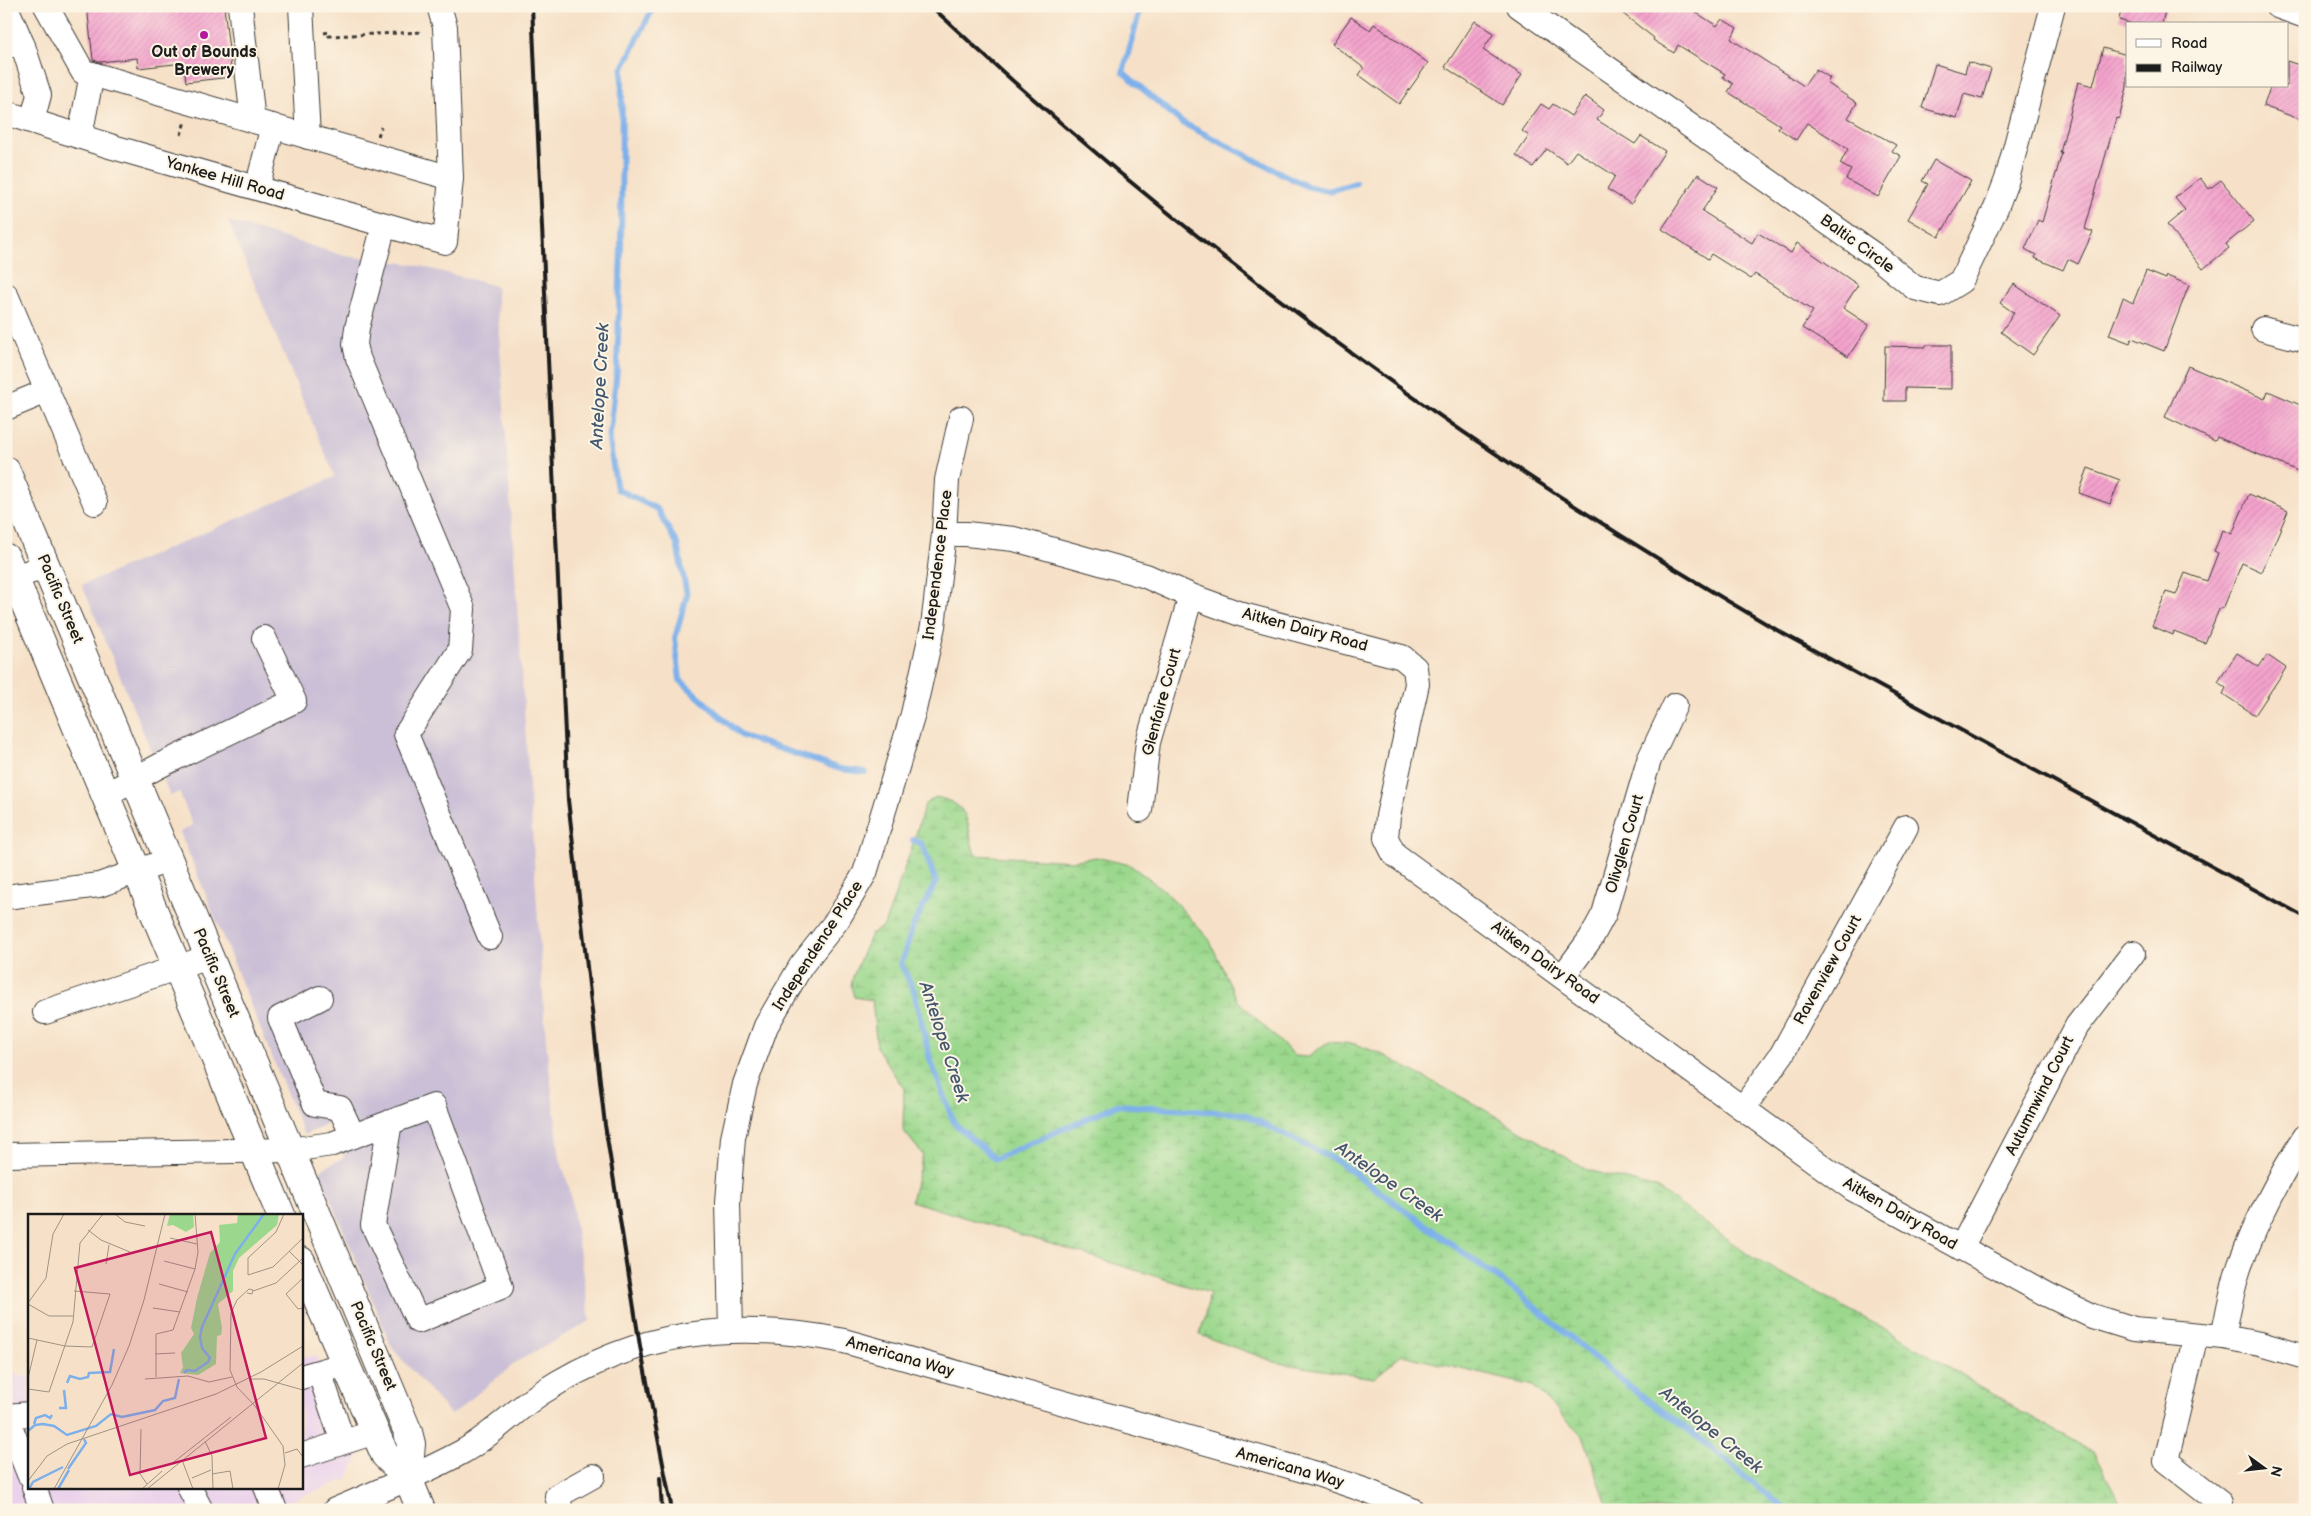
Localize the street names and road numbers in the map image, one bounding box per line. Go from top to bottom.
street label: Yankee Hill Road [163,153,287,205]
street label: Baltic Circle [1816,211,1898,278]
street label: Independence Place [919,488,957,641]
street label: Pacific Street [33,552,87,646]
street label: Aitken Dairy Road [1240,604,1370,656]
street label: Glenfaire Court [1139,646,1186,758]
street label: Olivglen Court [1602,792,1648,896]
street label: Independence Place [769,877,867,1015]
street label: Ravenview Court [1790,912,1866,1028]
street label: Aitken Dairy Road [1487,917,1603,1009]
street label: Pacific Street [189,926,243,1020]
street label: Autumnwind Court [2002,1033,2078,1159]
street label: Aitken Dairy Road [1839,1174,1961,1254]
street label: Pacific Street [346,1299,400,1393]
street label: Americana Way [844,1333,957,1382]
street label: Americana Way [1234,1444,1347,1493]

